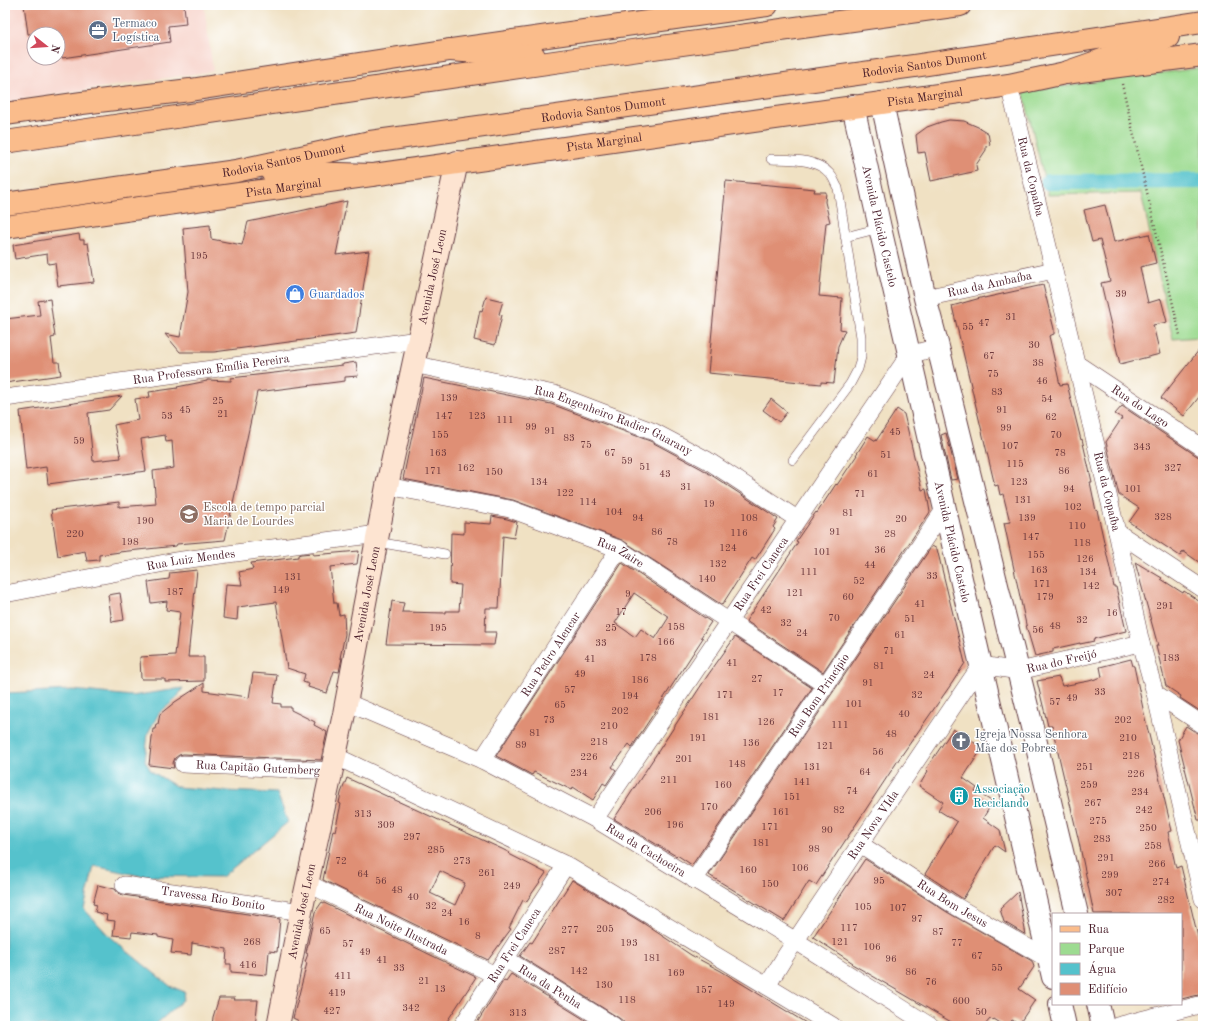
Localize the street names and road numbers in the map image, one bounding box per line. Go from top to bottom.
street label: Rodovia Santos Dumont [861,50,987,80]
street label: Pista Marginal [886,87,964,109]
street label: Rodovia Santos Dumont [540,96,667,125]
street label: Pista Marginal [565,132,643,155]
street label: Rua da Copaíba [1015,136,1046,218]
street label: Rodovia Santos Dumont [221,143,347,180]
street label: Avenida Plácido Castelo [859,164,898,288]
street label: Pista Marginal [245,177,322,200]
street label: Avenida José Leon [417,227,449,326]
street label: Rua da Ambaíba [946,270,1033,300]
street label: Rua Professora Emília Pereira [132,353,290,387]
street label: Rua do Lago [1109,384,1171,430]
street label: Rua Engenheiro Radier Guarany [533,385,695,458]
street label: Rua da Copaíba [1091,451,1122,533]
street label: Avenida Plácido Castelo [932,480,971,604]
street label: Rua Frei Caneca [732,535,791,614]
street label: Rua Zaire [595,536,646,571]
street label: Avenida José Leon [353,545,383,643]
street label: Rua Luiz Mendes [146,548,236,573]
street label: Rua Pedro Alencar [520,610,583,699]
street label: Rua do Freijó [1026,648,1098,676]
street label: Rua Bom Princípio [787,652,852,740]
street label: Rua Capitão Gutemberg [195,760,321,777]
street label: Rua Nova VIda [846,789,901,862]
street label: Rua da Cachoeira [603,822,688,880]
street label: Avenida José Leon [287,862,318,961]
street label: Rua Bom Jesus [915,878,989,930]
street label: Travessa Rio Bonito [160,885,266,913]
street label: Rua Noite Ilustrada [352,902,450,958]
street label: Rua Frei Caneca [486,906,544,986]
street label: Rua da Penha [516,963,583,1011]

